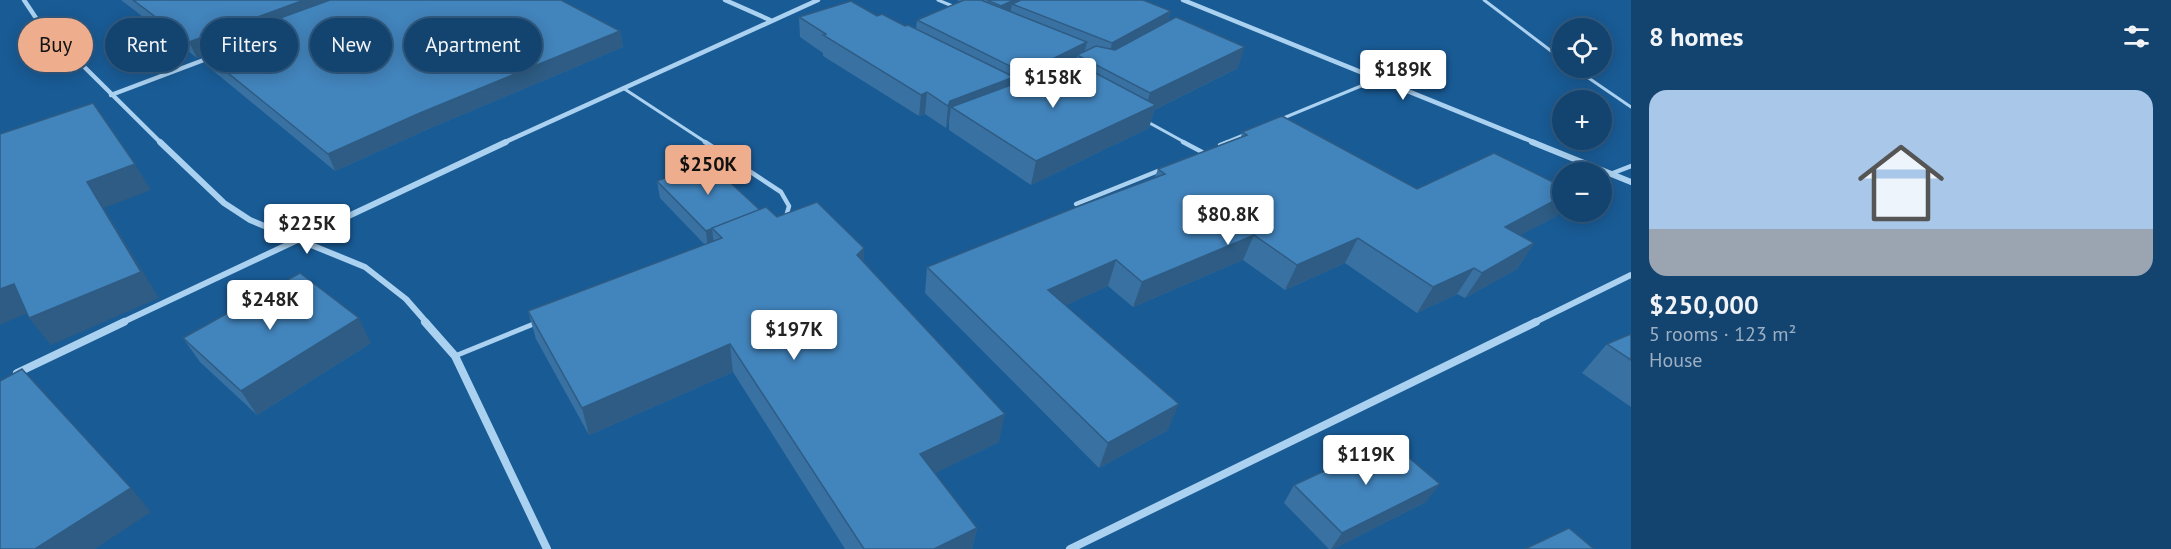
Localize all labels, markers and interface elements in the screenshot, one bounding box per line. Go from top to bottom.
chip: Buy [18,18,93,72]
chip: Rent [105,18,188,72]
chip: Filters [200,18,298,72]
chip: New [310,18,392,72]
chip: Apartment [404,18,542,72]
map controls [1552,18,1612,222]
button: locate [1552,18,1612,78]
text: 8 homes [1649,20,1744,53]
icon: filters [2120,20,2153,53]
pin: $189K [1361,50,1445,101]
text: $189K [1374,56,1432,82]
pin: $158K [1011,58,1095,109]
text: $158K [1024,64,1082,90]
button: + [1552,90,1612,150]
icon: home [1847,129,1955,237]
pin: $250K [666,145,750,196]
text: $250K [679,151,737,177]
button: − [1552,162,1612,222]
pin: $80.8K [1179,195,1277,246]
text: $80.8K [1197,201,1259,227]
pin: $225K [265,204,349,255]
text: $225K [278,210,336,236]
pin: $248K [228,280,312,331]
text: $248K [241,286,299,312]
text: $250,000 [1649,288,1759,321]
pin: $197K [752,310,836,361]
text: $197K [765,316,823,342]
text: 5 rooms · 123 m² [1649,321,1796,347]
text: House [1649,347,1703,373]
pin: $119K [1324,435,1408,486]
text: $119K [1337,441,1395,467]

